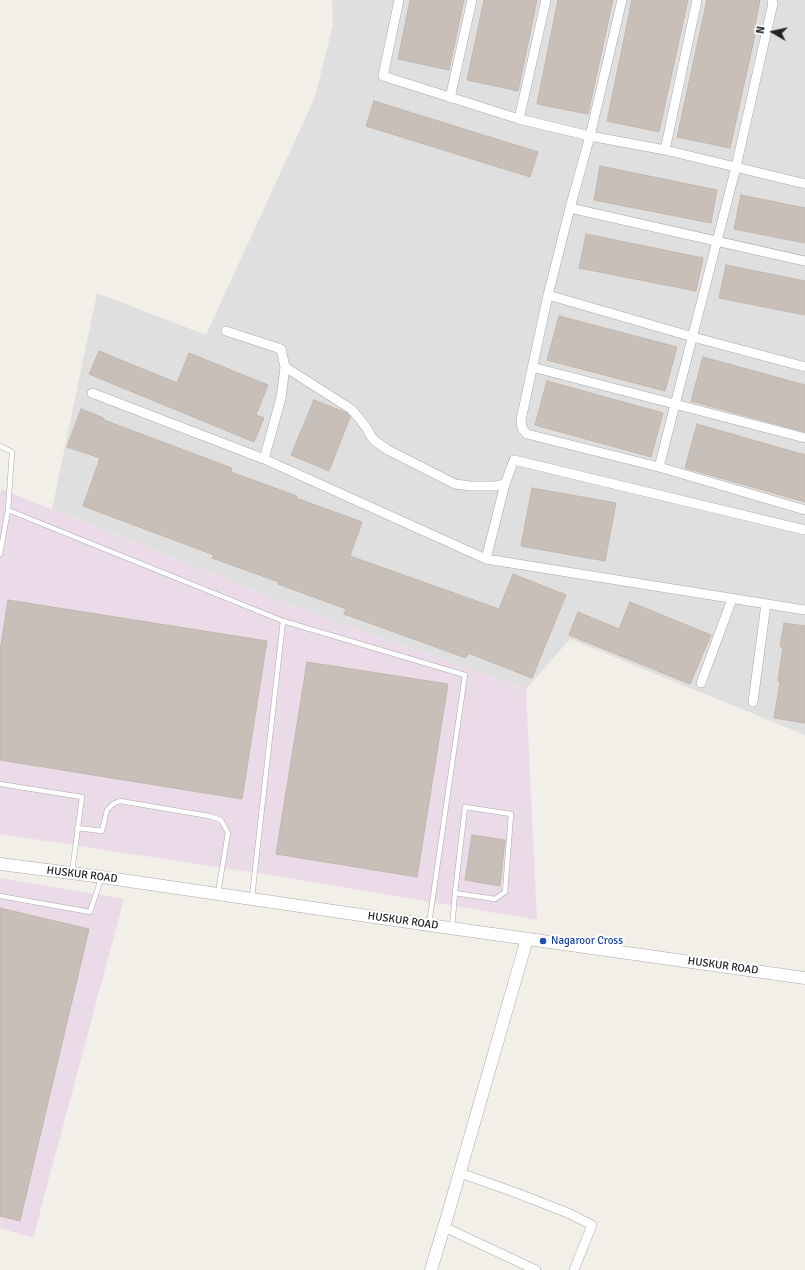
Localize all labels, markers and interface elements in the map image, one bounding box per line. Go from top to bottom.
north arrow [753,12,793,52]
text: N [754,25,768,35]
street label: HUSKUR ROAD [46,864,118,886]
street label: HUSKUR ROAD [367,910,439,932]
place label: Nagaroor Cross [551,934,623,948]
marker: Nagaroor Cross [538,936,548,946]
street label: HUSKUR ROAD [687,955,759,977]

